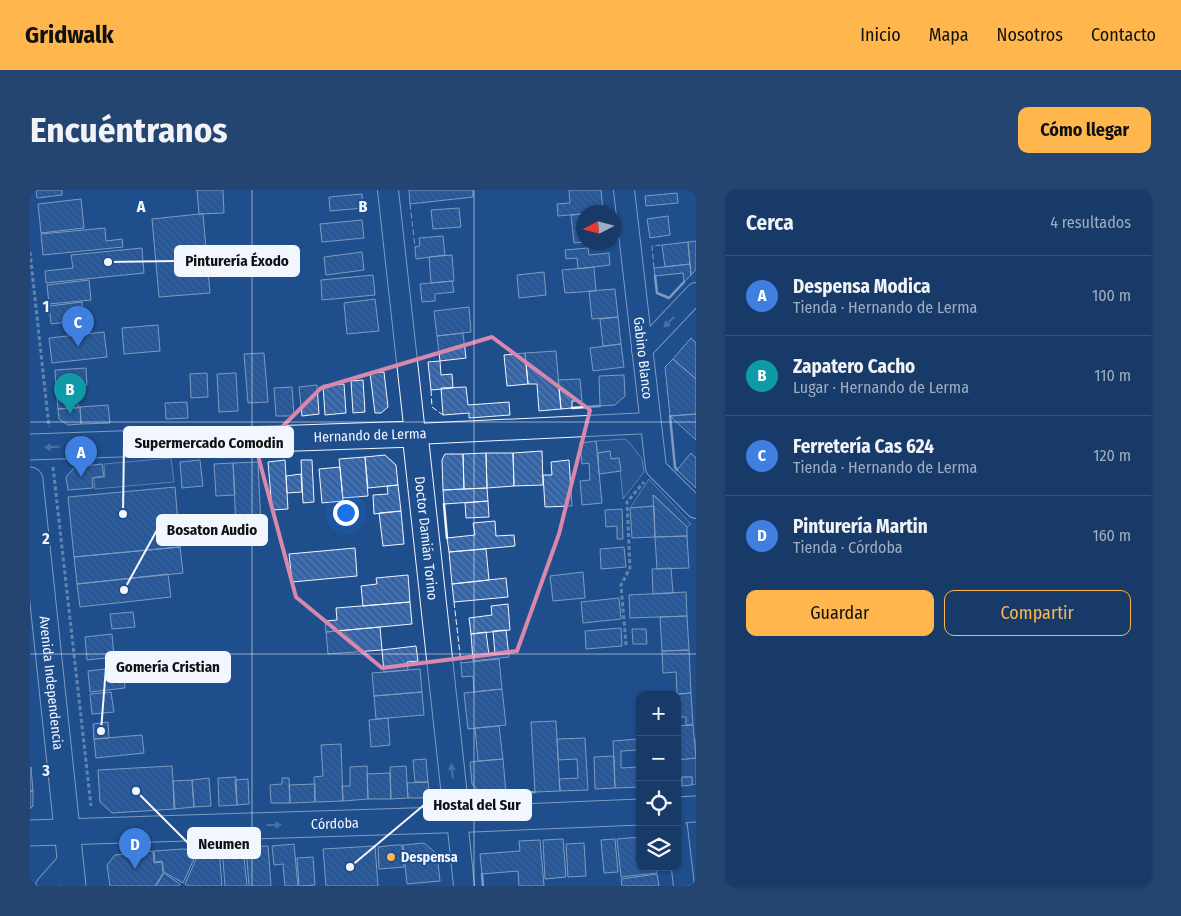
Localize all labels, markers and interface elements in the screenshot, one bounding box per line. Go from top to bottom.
text: Gridwalk [25,21,114,49]
text: Inicio [860,24,901,46]
text: Mapa [929,24,969,46]
text: Nosotros [997,24,1063,46]
text: Contacto [1091,24,1156,46]
button: Cómo llegar [1018,107,1151,153]
text: Encuéntranos [30,109,228,151]
text: A [136,197,146,216]
text: B [359,197,368,216]
north arrow [576,205,621,250]
text: Cerca [746,210,794,236]
text: 4 resultados [1050,213,1131,232]
callout: Pinturería Éxodo [175,246,299,276]
text: Pinturería Éxodo [185,252,289,270]
text: Despensa Modica [793,275,930,298]
text: A [758,286,766,305]
text: 100 m [1092,286,1131,305]
text: 1 [43,297,49,316]
text: Tienda · Hernando de Lerma [793,298,977,317]
pin: C [62,306,94,347]
one-way arrow [663,315,675,327]
street label: Gabino Blanco [630,316,656,400]
text: Zapatero Cacho [793,355,915,378]
text: B [758,366,766,385]
text: 110 m [1094,366,1131,385]
pin: B [54,373,86,414]
text: Lugar · Hernando de Lerma [793,378,969,397]
street label: Hernando de Lerma [313,425,427,446]
callout: Supermercado Comodin [124,427,293,457]
text: Supermercado Comodin [134,434,284,452]
text: Ferretería Cas 624 [793,435,934,458]
pin: A [65,436,97,477]
one-way arrow [44,443,60,451]
text: C [758,446,766,465]
text: 120 m [1093,446,1131,465]
text: Tienda · Hernando de Lerma [793,458,977,477]
street label: Doctor Damián Torino [411,475,441,601]
your location [333,500,359,526]
callout: Bosaton Audio [157,515,267,545]
text: Pinturería Martin [793,515,928,538]
text: Bosaton Audio [167,521,257,539]
text: D [757,526,767,545]
text: 160 m [1092,526,1131,545]
text: 2 [41,529,50,548]
text: Tienda · Córdoba [793,538,903,557]
button: Guardar [746,590,934,636]
button: Compartir [944,590,1131,636]
street label: Avenida Independencia [35,615,67,751]
callout: Gomería Cristian [106,652,230,682]
text: Gomería Cristian [116,658,220,676]
map controls [636,691,681,871]
button: + [636,691,681,736]
button: − [636,736,681,781]
text: 3 [41,761,50,780]
one-way arrow [448,762,456,778]
button: locate [636,781,681,826]
callout: Hostal del Sur [424,790,531,820]
text: Hostal del Sur [433,796,521,814]
street label: Córdoba [311,815,359,833]
one-way arrow [266,821,282,829]
button: layers [636,826,681,871]
pin: D [119,828,151,869]
callout: Neumen [188,828,260,858]
text: Neumen [198,835,250,853]
place label: Despensa [401,849,458,866]
marker: Despensa [385,851,397,863]

